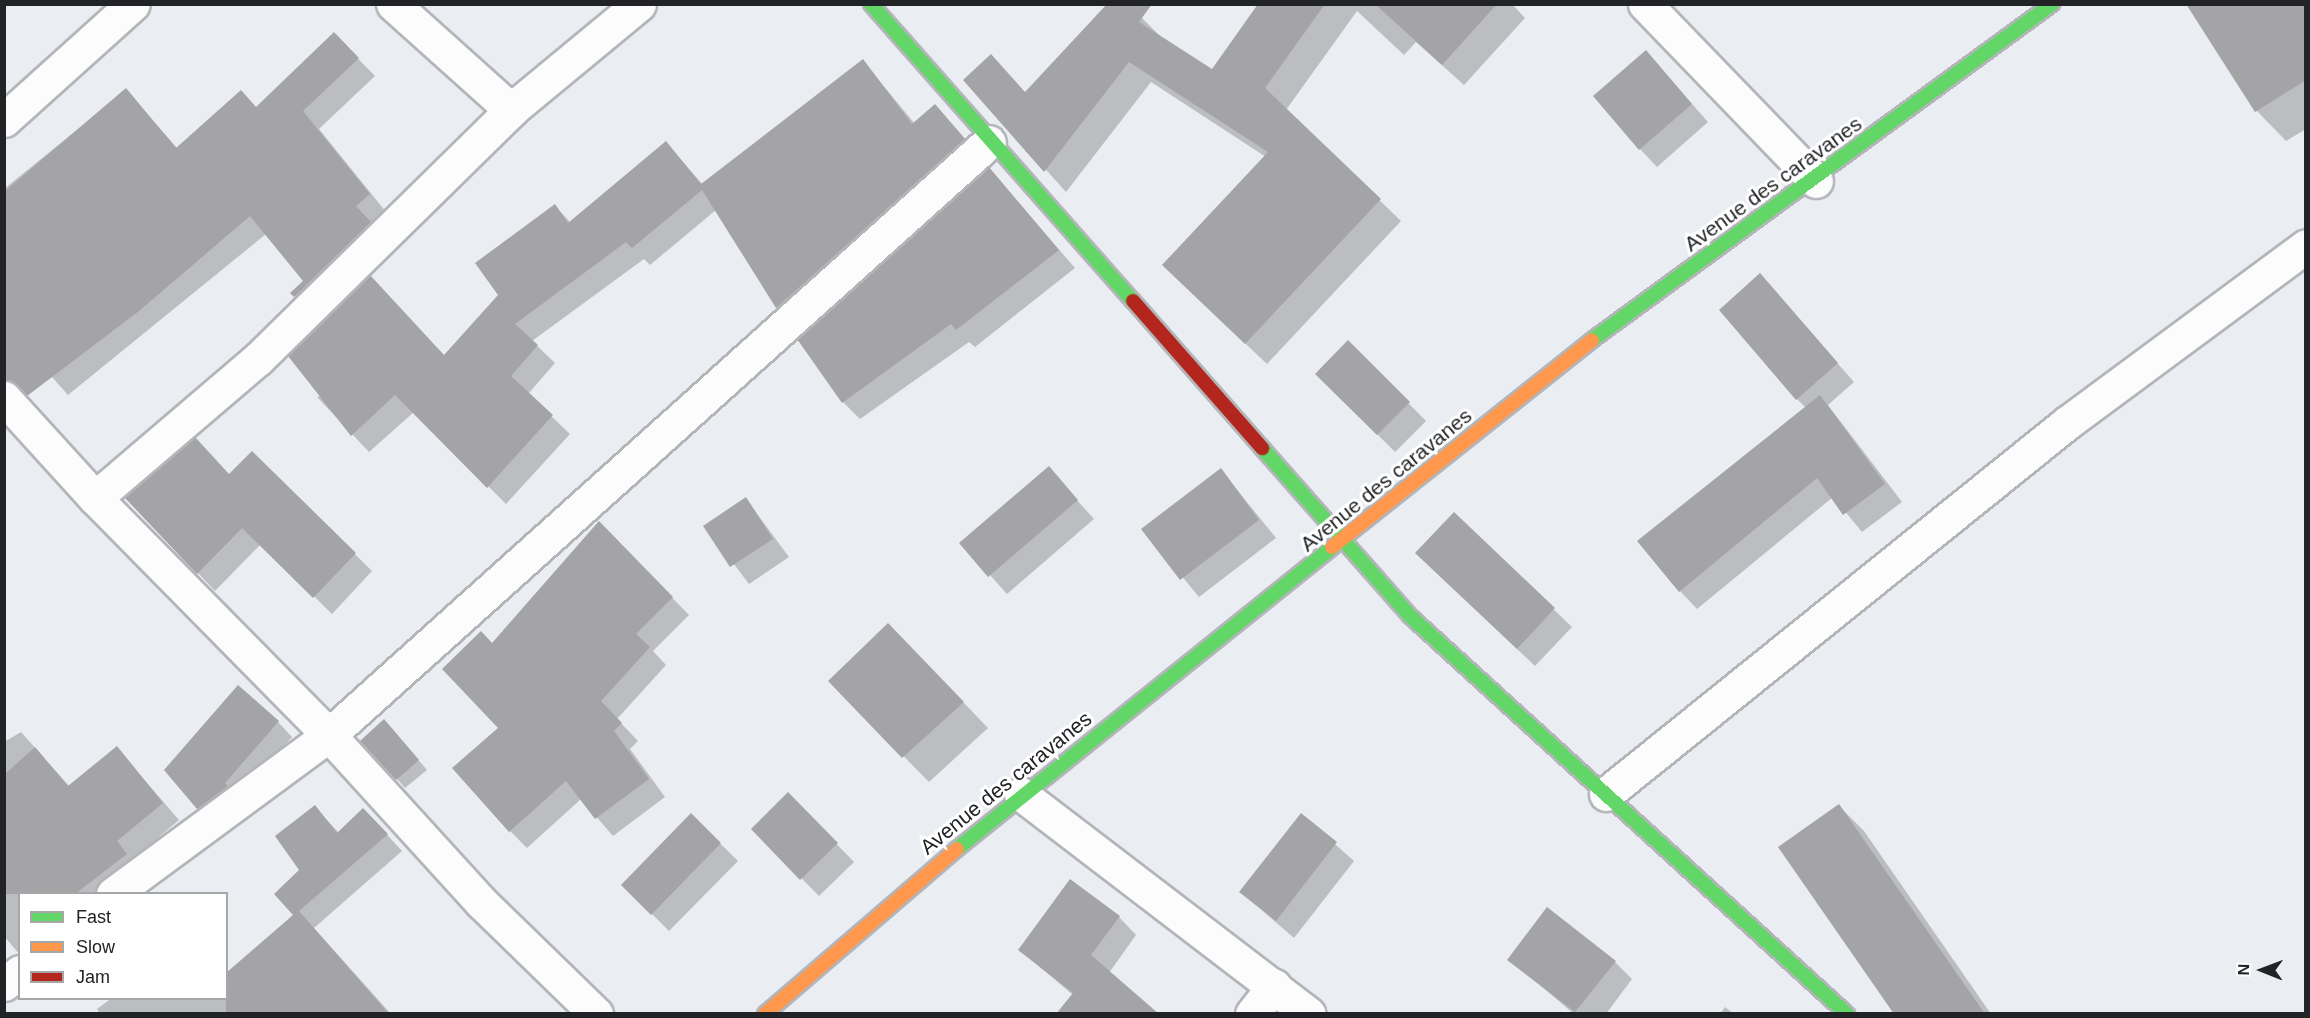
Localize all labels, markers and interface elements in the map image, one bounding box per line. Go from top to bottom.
street label: Avenue des caravanes [1679,111,1867,257]
street label: Avenue des caravanes [1295,403,1477,557]
street label: Avenue des caravanes [915,706,1097,860]
legend [18,892,228,1000]
text: Fast [76,907,111,927]
text: Slow [76,937,115,957]
north arrow [2232,940,2292,1000]
text: N [2235,964,2252,976]
text: Jam [76,967,110,987]

